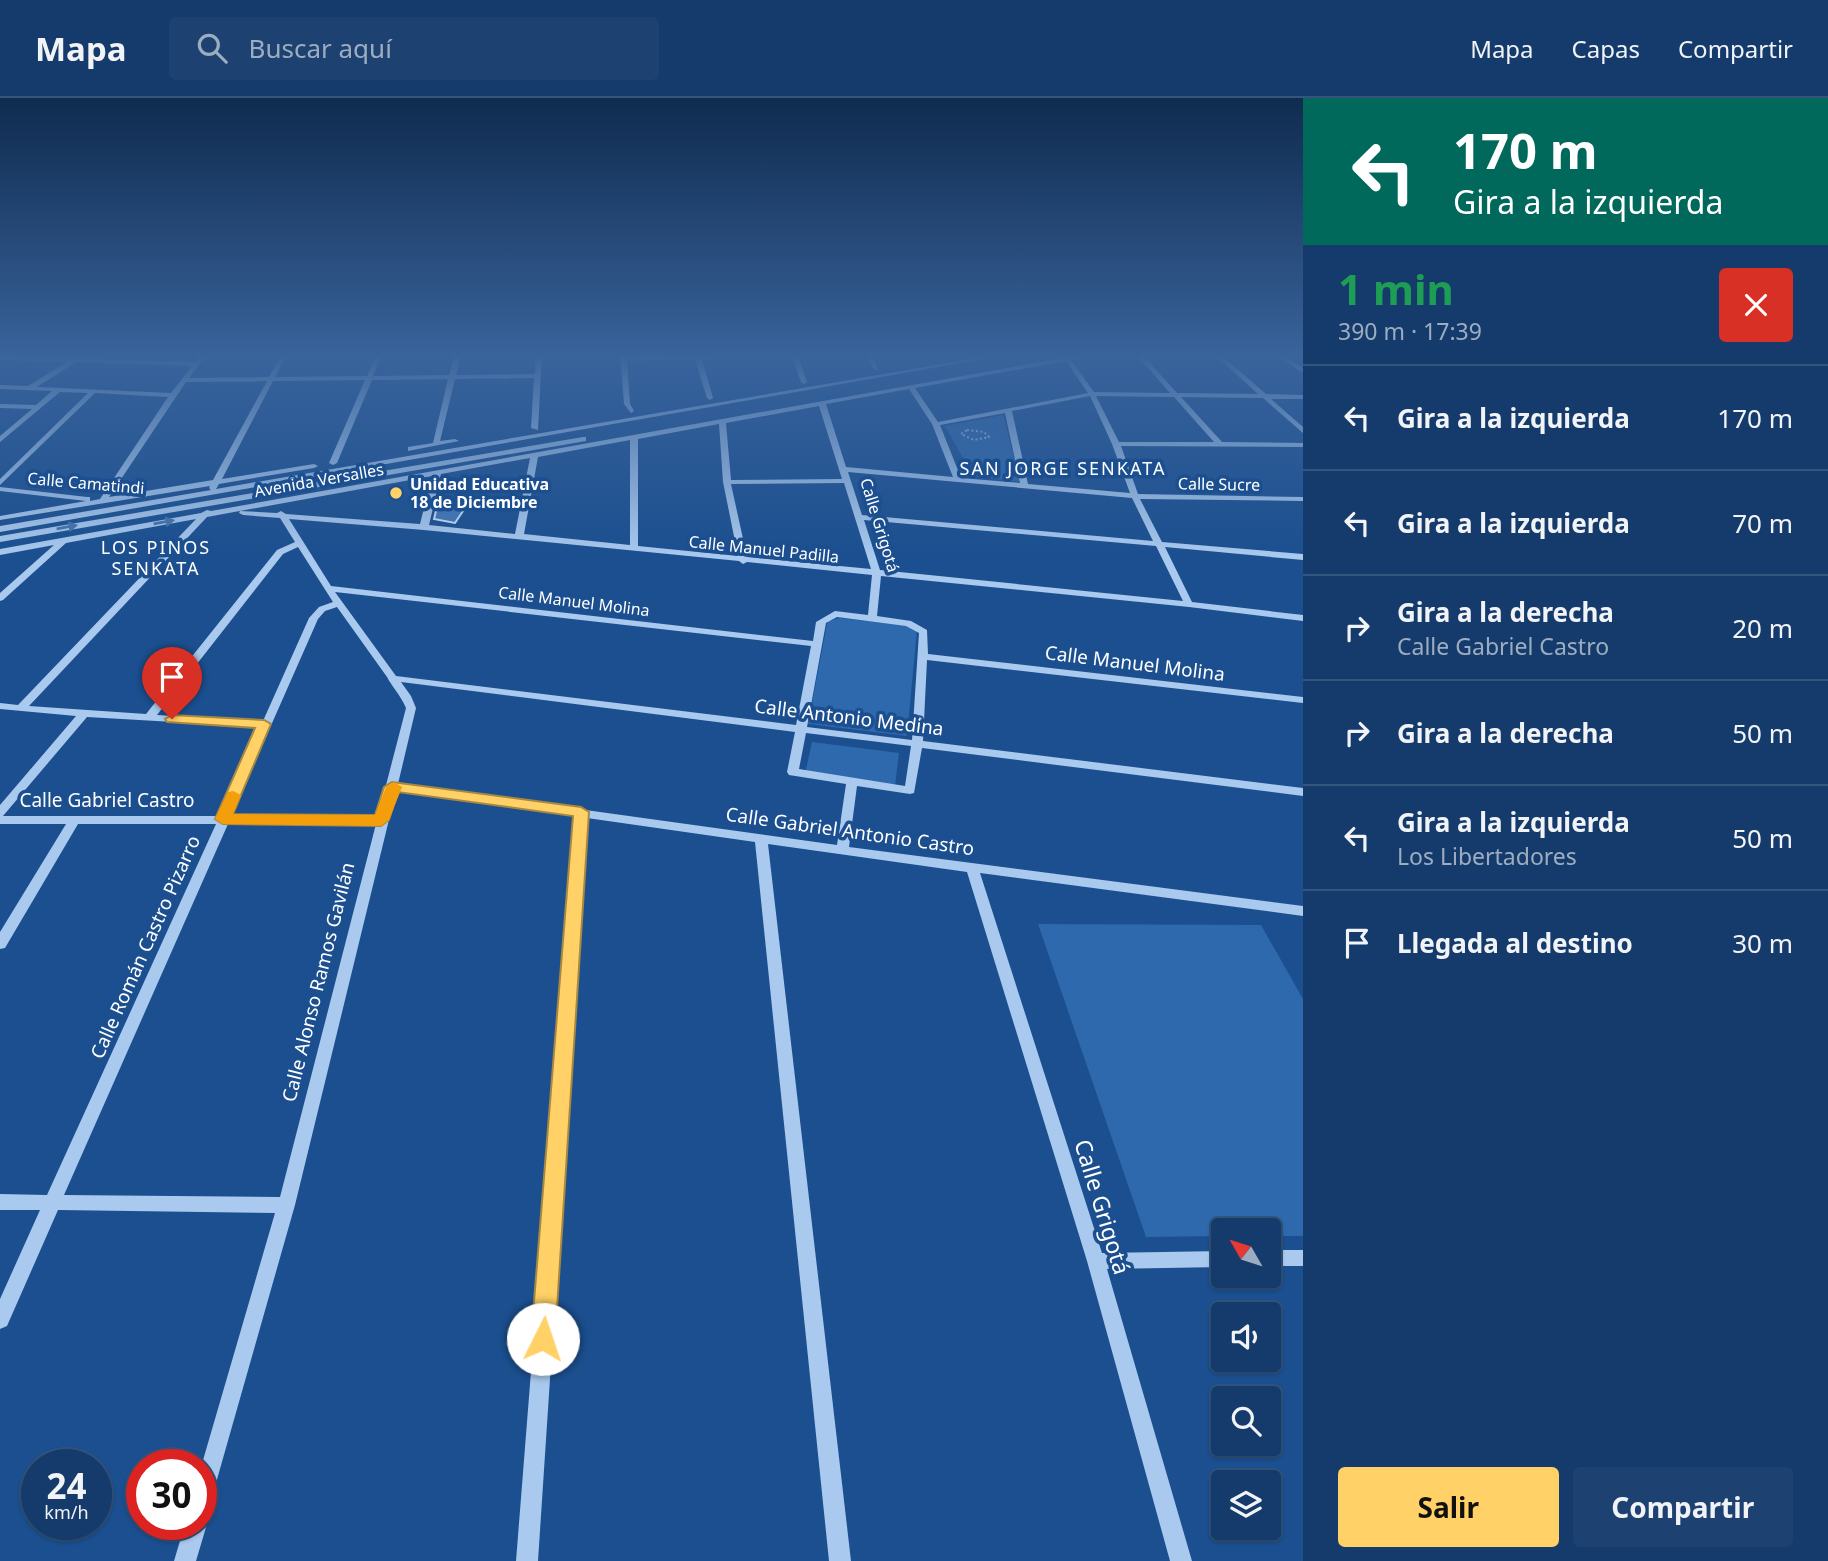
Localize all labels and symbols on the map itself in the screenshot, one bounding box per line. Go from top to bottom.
district label: SAN JORGE SENKATA [960,456,1166,480]
street label: Avenida Versalles [253,458,385,502]
street label: Calle Camatindi [27,467,145,499]
street label: Calle Sucre [1178,472,1260,496]
place label: Unidad Educativa 18 de Diciembre [410,473,549,513]
street label: Calle Grigotá [855,475,905,575]
marker: Unidad Educativa 18 de Diciembre [388,485,404,501]
one-way arrow [153,517,175,528]
one-way arrow [56,522,78,533]
street label: Calle Manuel Padilla [688,530,840,568]
district label: LOS PINOS SENKATA [101,535,211,580]
street label: Calle Manuel Molina [497,581,651,621]
street label: Calle Manuel Molina [1044,639,1226,687]
pin [142,647,202,719]
street label: Calle Antonio Medina [753,692,945,742]
street label: Calle Gabriel Castro [19,787,195,813]
street label: Calle Gabriel Antonio Castro [724,801,976,861]
street label: Calle Román Castro Pizarro [84,831,206,1063]
street label: Calle Alonso Ramos Gavilán [276,859,360,1105]
street label: Calle Grigotá [1067,1135,1139,1278]
north arrow [1211,1218,1281,1288]
position arrow [506,1302,580,1376]
speed limit sign: 30 [126,1449,217,1540]

